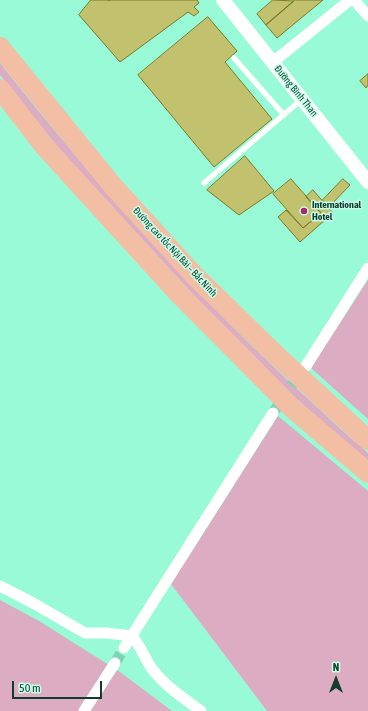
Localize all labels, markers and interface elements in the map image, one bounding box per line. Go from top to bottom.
street label: Đường Bình Than [272,63,320,119]
place label: International Hotel [312,199,361,222]
street label: Đường cao tốc Nội Bài – Bắc Ninh [130,205,220,299]
marker: International Hotel [299,206,309,216]
north arrow [316,659,356,699]
text: N [333,661,339,673]
scale bar [14,673,104,699]
text: 50 m [19,681,41,695]

